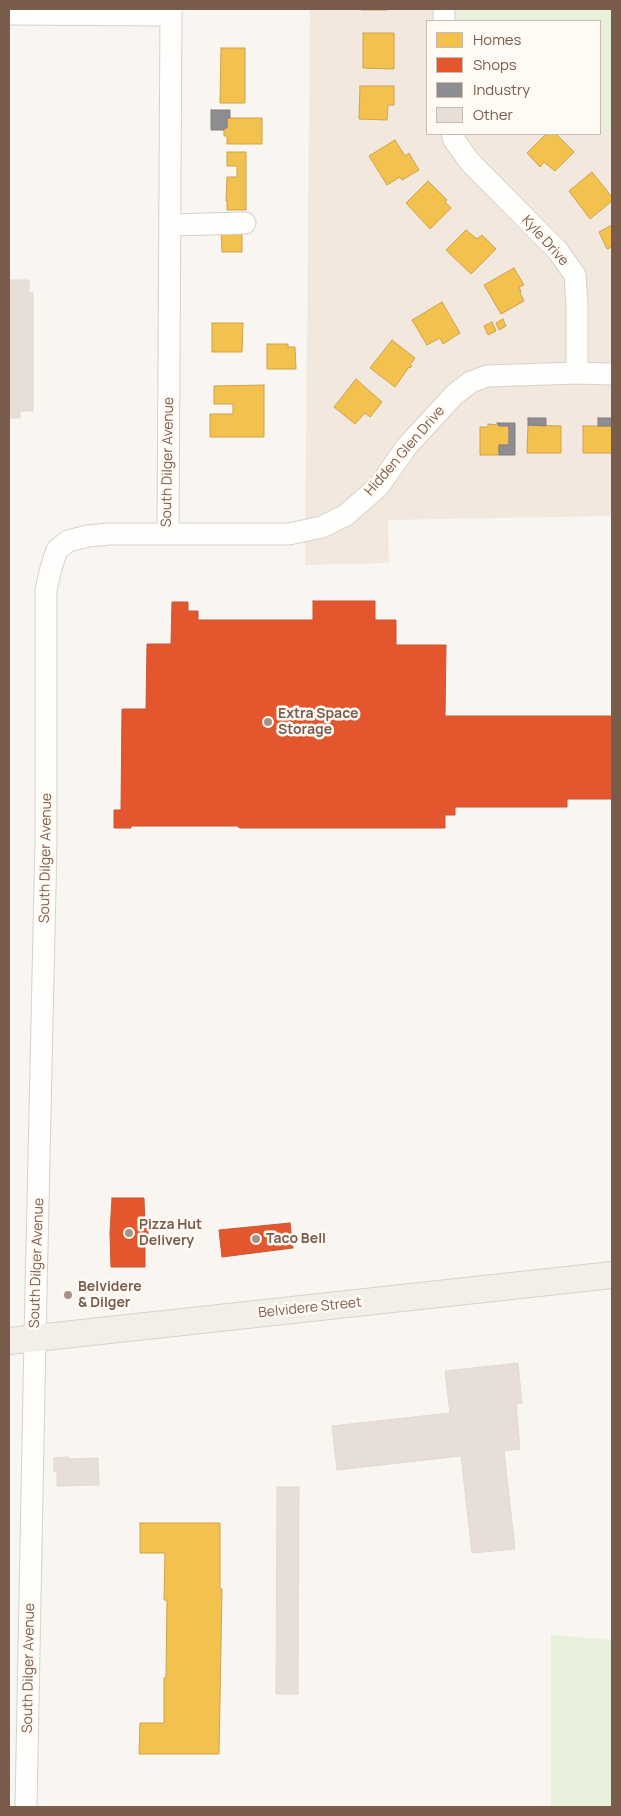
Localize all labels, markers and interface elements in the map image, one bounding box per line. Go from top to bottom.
legend [426,20,601,135]
text: Homes [473,29,521,50]
text: Shops [473,54,517,75]
text: Industry [473,79,530,100]
text: Other [473,104,513,125]
street label: Kyle Drive [518,212,572,270]
street label: South Dilger Avenue [158,397,178,527]
street label: Hidden Glen Drive [361,403,449,499]
place label: Extra Space Storage [278,706,358,739]
marker: Extra Space Storage [262,716,274,728]
street label: South Dilger Avenue [36,793,56,923]
street label: South Dilger Avenue [26,1198,48,1328]
place label: Pizza Hut Delivery [139,1217,202,1250]
marker: Pizza Hut Delivery [123,1227,135,1239]
place label: Taco Bell [266,1231,326,1247]
marker: Taco Bell [250,1233,262,1245]
place label: Belvidere & Dilger [78,1279,142,1311]
marker: Belvidere & Dilger [62,1289,74,1301]
street label: Belvidere Street [257,1294,363,1322]
street label: South Dilger Avenue [19,1603,39,1733]

